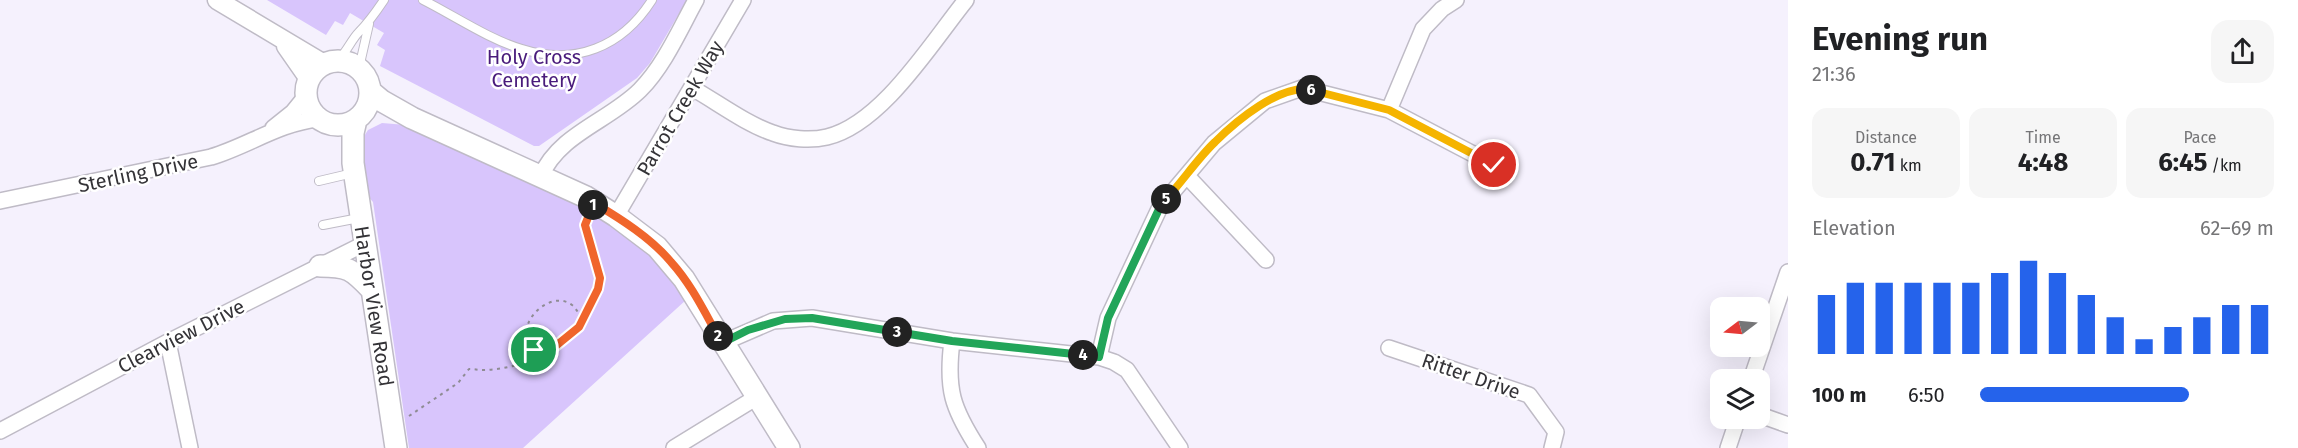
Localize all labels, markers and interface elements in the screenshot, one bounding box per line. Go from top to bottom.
text: Evening run [1812,19,1988,59]
button: share [2211,20,2274,83]
street label: Parrot Creek Way [632,36,729,180]
park label: Holy Cross Cemetery [487,45,581,92]
text: 21:36 [1812,62,1856,86]
pin: 6 [1296,75,1326,105]
text: 6 [1306,80,1316,99]
text: Distance [1855,128,1917,147]
text: Time [2025,128,2061,147]
text: Pace [2183,128,2217,147]
pin [1468,139,1519,190]
text: 0.71 [1850,147,1896,178]
text: 4:48 [2018,147,2068,178]
text: 6:45 [2158,147,2207,178]
icon: check [1477,148,1510,181]
street label: Sterling Drive [76,149,200,197]
text: km [1896,156,1922,175]
text: /km [2207,156,2242,175]
pin: 5 [1151,184,1181,214]
text: 5 [1162,189,1170,208]
pin: 1 [578,190,608,220]
text: 1 [589,195,597,214]
text: Elevation [1812,216,1896,240]
text: 62–69 m [2200,216,2274,240]
street label: Harbor View Road [349,224,399,388]
street label: Clearview Drive [114,294,248,378]
north arrow [1710,297,1770,357]
map controls [1710,297,1770,429]
pin: 3 [882,317,912,347]
pin: 2 [703,321,733,351]
text: 3 [893,322,901,341]
pin [508,324,559,375]
text: 2 [714,326,722,345]
icon: arrive [517,333,550,366]
pin: 4 [1068,340,1098,370]
text: 4 [1078,345,1088,364]
street label: Ritter Drive [1419,348,1523,404]
button: layers [1710,369,1770,429]
text: 100 m [1812,383,1866,407]
text: 6:50 [1908,383,1945,407]

